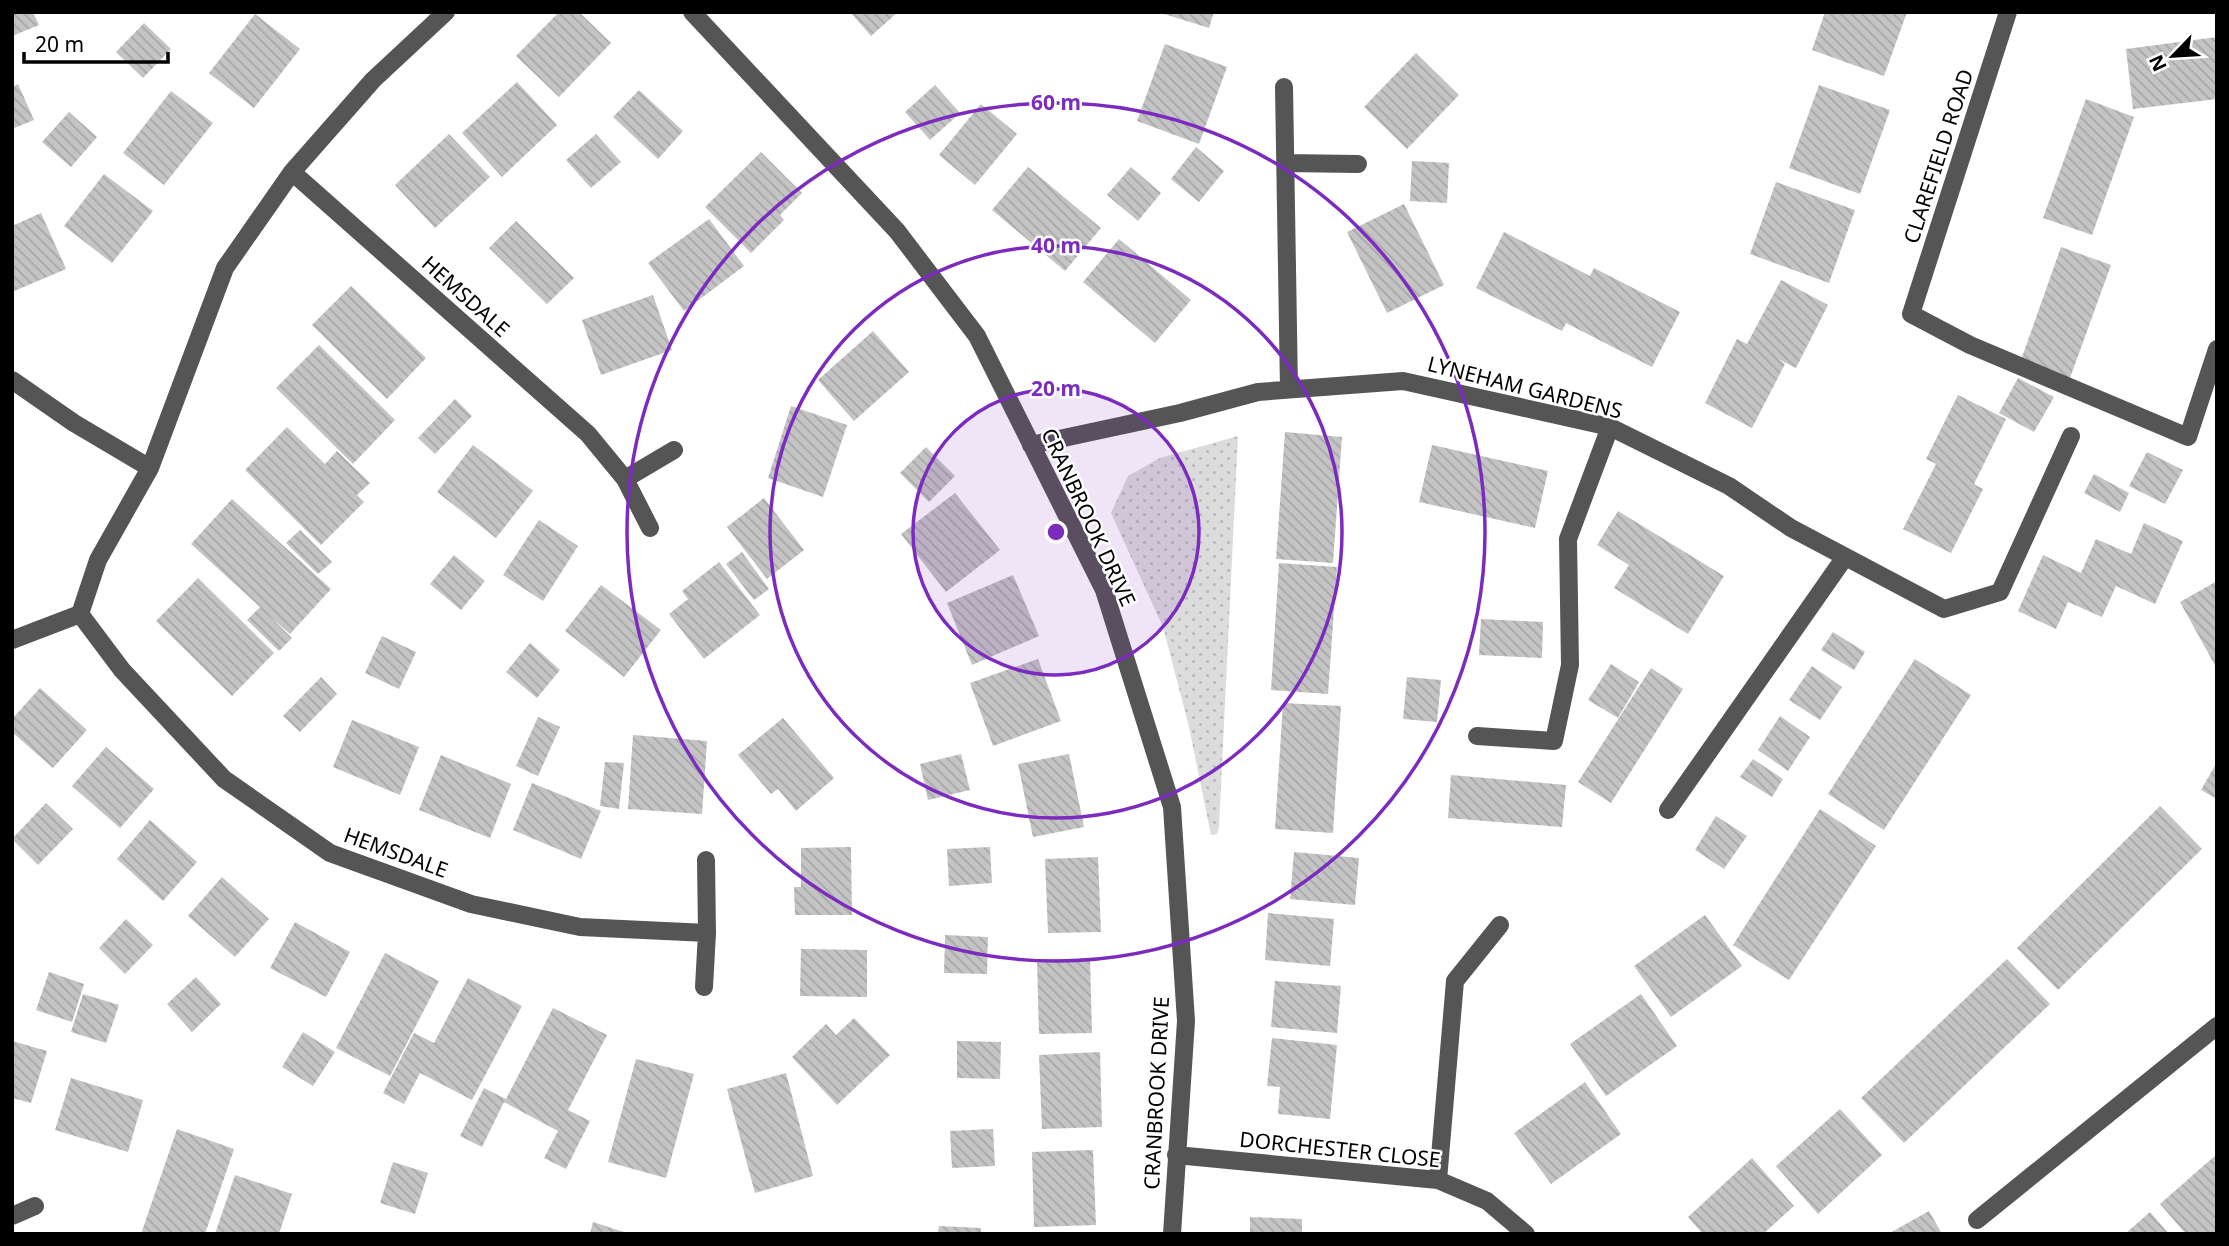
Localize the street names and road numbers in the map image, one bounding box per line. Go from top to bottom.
street label: CLAREFIELD ROAD [1897,65,1979,247]
street label: HEMSDALE [416,249,516,343]
street label: LYNEHAM GARDENS [1425,349,1625,425]
street label: CRANBROOK DRIVE [1035,423,1143,611]
street label: HEMSDALE [340,820,452,884]
street label: CRANBROOK DRIVE [1137,996,1175,1190]
street label: DORCHESTER CLOSE [1238,1125,1442,1173]

